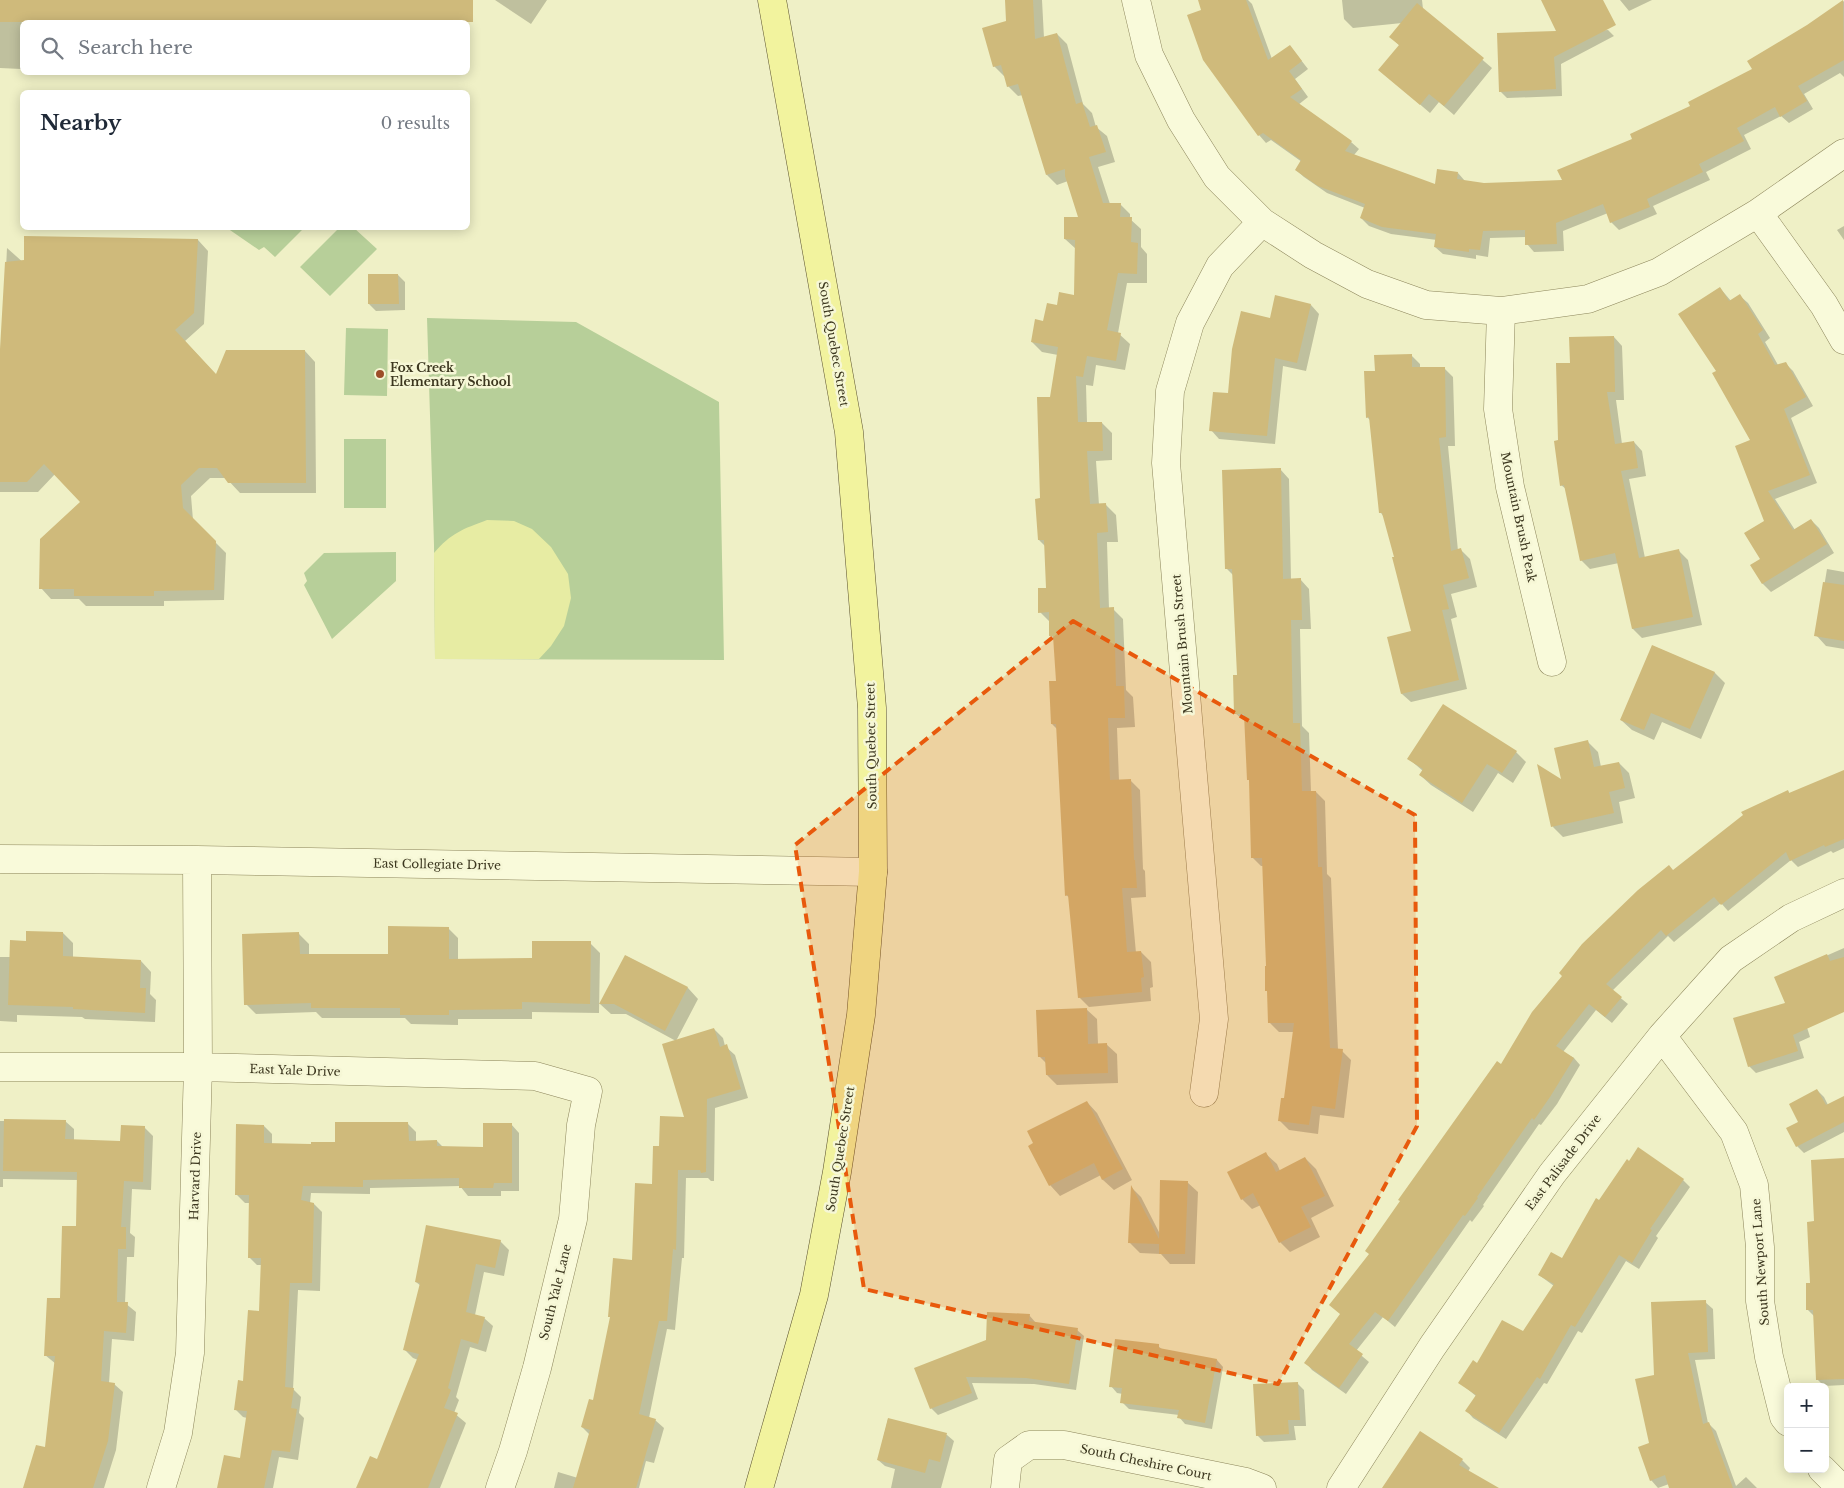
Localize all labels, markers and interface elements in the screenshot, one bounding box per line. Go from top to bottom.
search box [20,20,470,75]
icon: search [38,34,66,62]
text: Search here [78,36,193,59]
text: Nearby [40,110,121,136]
text: 0 results [381,113,450,133]
street label: South Quebec Street [816,280,852,408]
place label: Fox Creek Elementary School [390,360,512,389]
marker: Fox Creek Elementary School [374,368,386,380]
street label: Mountain Brush Peak [1498,450,1540,584]
street label: Mountain Brush Street [1168,573,1196,714]
street label: South Quebec Street [862,682,880,810]
street label: East Collegiate Drive [373,855,501,873]
street label: East Yale Drive [249,1061,341,1079]
street label: South Quebec Street [823,1085,857,1213]
street label: East Palisade Drive [1522,1111,1604,1213]
street label: Harvard Drive [186,1131,204,1221]
street label: South Newport Lane [1748,1198,1772,1326]
street label: South Yale Lane [536,1242,574,1342]
map controls [1784,1383,1829,1473]
button: + [1784,1383,1829,1428]
button: − [1784,1428,1829,1473]
street label: South Cheshire Court [1079,1441,1214,1483]

